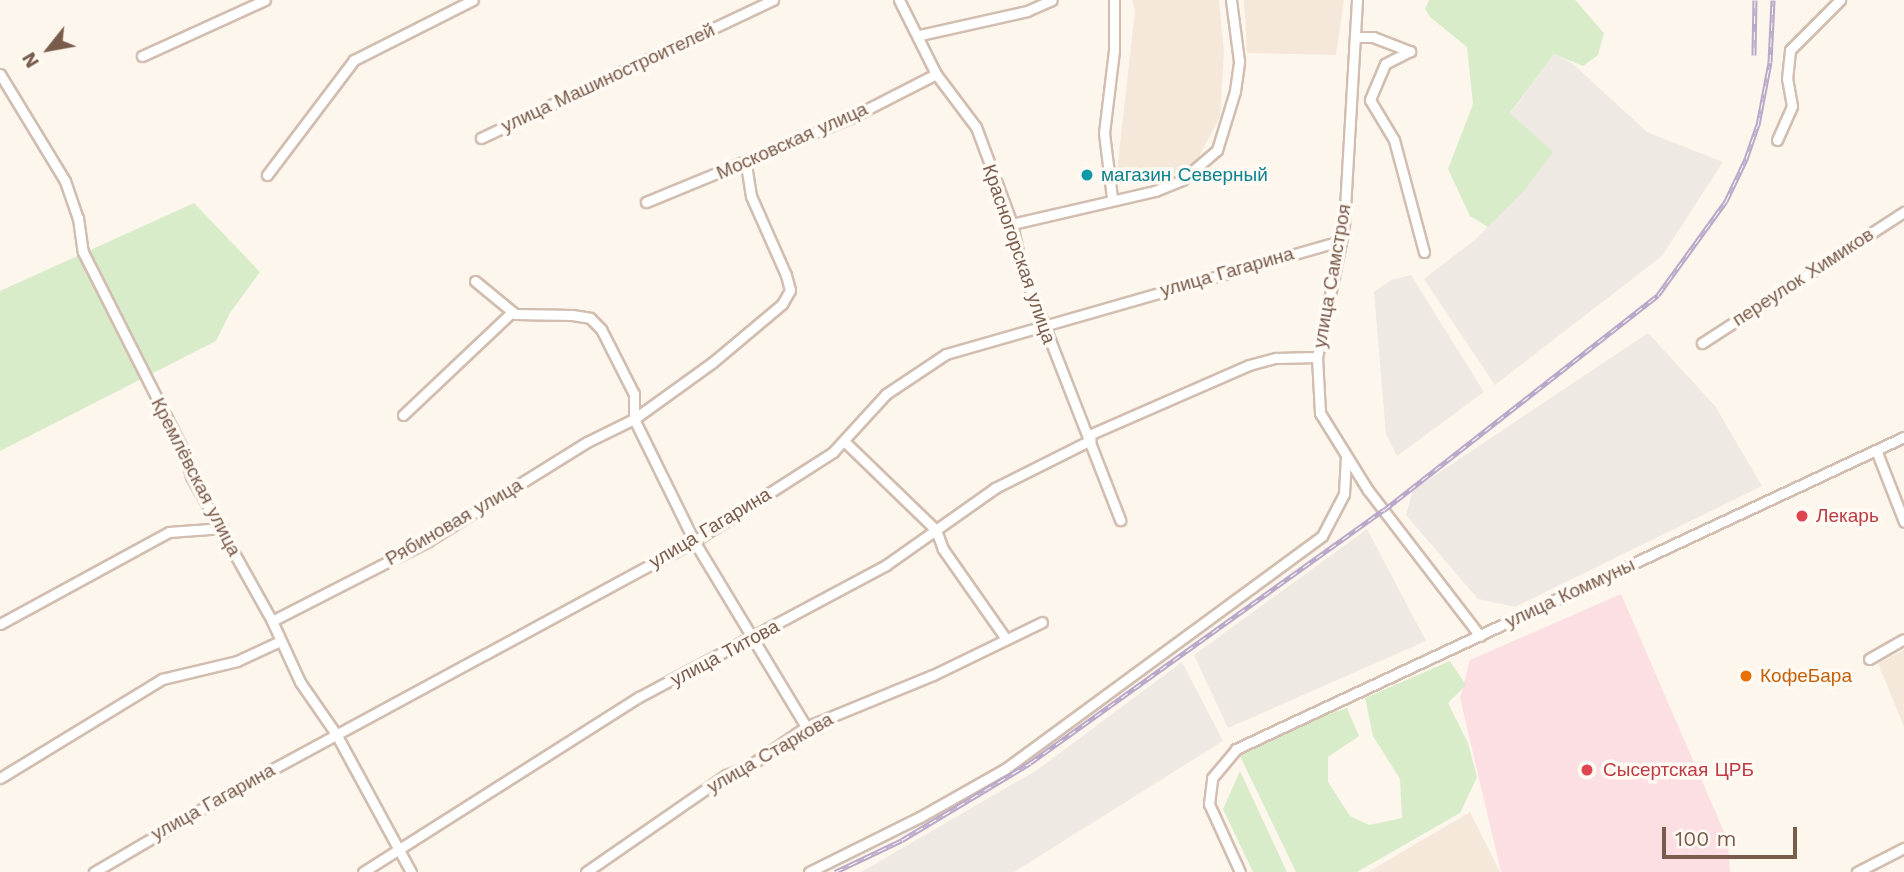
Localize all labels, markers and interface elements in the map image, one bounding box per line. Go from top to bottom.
north arrow [14,14,84,84]
street label: улица Машиностроителей [498,18,718,138]
text: N [17,48,44,72]
street label: Московская улица [713,97,871,185]
street label: Красногорская улица [978,161,1060,347]
place label: магазин Северный [1101,164,1268,186]
marker: магазин Северный [1079,167,1095,183]
street label: улица Самстроя [1308,202,1356,350]
street label: переулок Химиков [1728,223,1878,331]
street label: улица Гагарина [1158,242,1296,302]
street label: Кремлёвская улица [146,394,246,560]
street label: Рябиновая улица [381,474,527,570]
street label: улица Гагарина [645,483,775,573]
place label: Лекарь [1816,505,1879,527]
marker: Лекарь [1794,508,1810,524]
street label: улица Коммуны [1502,553,1638,633]
street label: улица Титова [667,615,783,691]
place label: КофеБара [1760,665,1852,687]
marker: КофеБара [1738,668,1754,684]
street label: улица Старкова [703,708,837,798]
street label: улица Гагарина [147,759,279,845]
place label: Сысертская ЦРБ [1603,759,1754,781]
marker: Сысертская ЦРБ [1577,760,1597,780]
scale bar [1666,812,1801,856]
text: 100 m [1675,826,1737,851]

